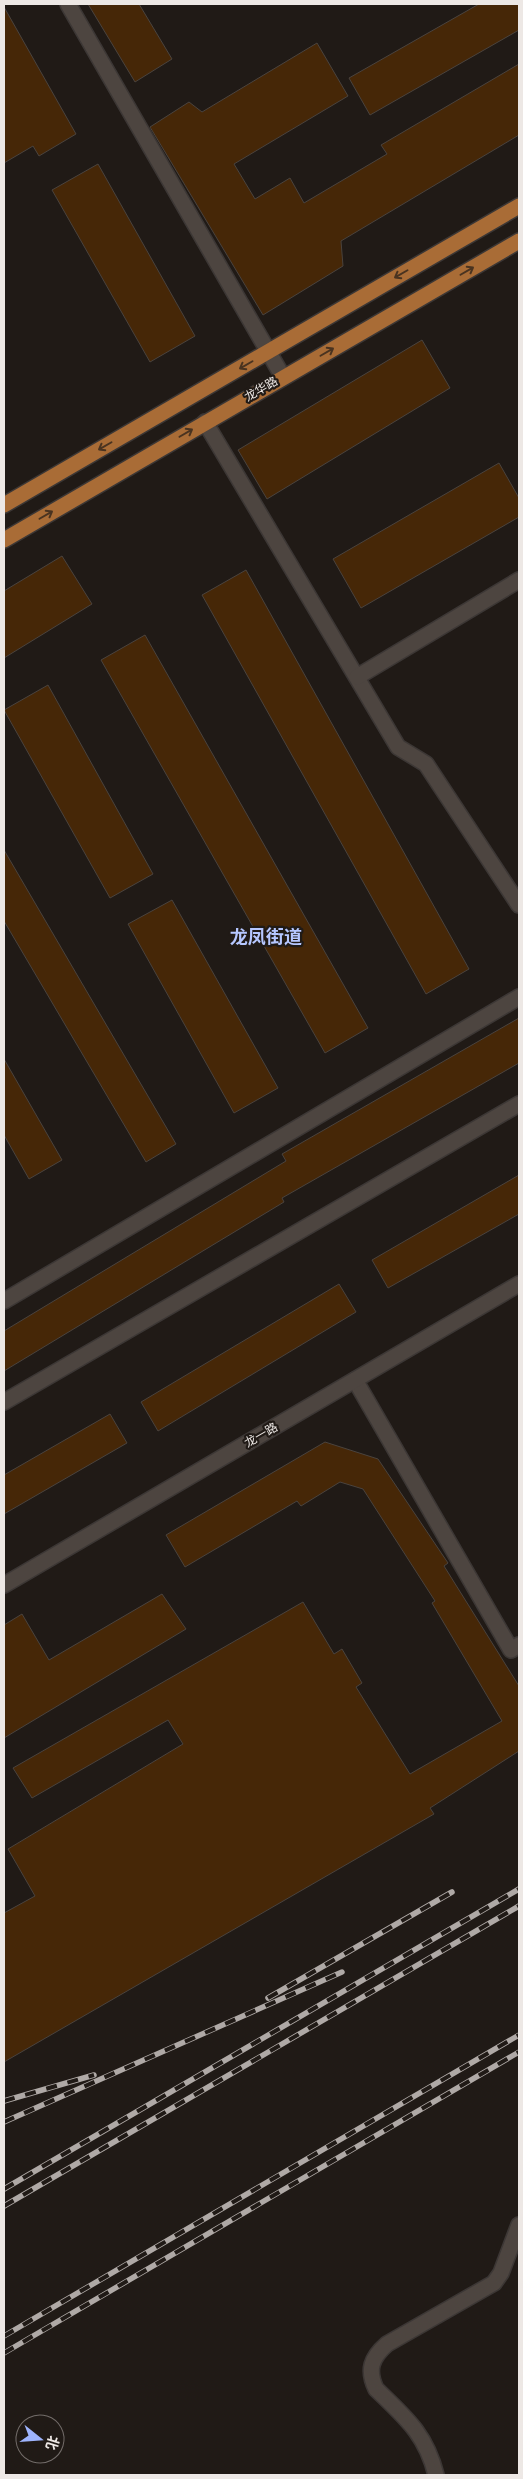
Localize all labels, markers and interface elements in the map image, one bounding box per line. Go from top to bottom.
one-way arrow [460,265,474,275]
one-way arrow [395,270,409,280]
one-way arrow [319,346,333,356]
one-way arrow [239,360,253,370]
street label: 龙华路 [241,373,280,404]
one-way arrow [179,428,193,438]
one-way arrow [99,442,113,452]
one-way arrow [38,510,52,520]
district label: 龙凤街道 [230,925,302,948]
street label: 龙一路 [241,1419,280,1450]
north arrow [15,2414,65,2464]
text: 北 [42,2433,63,2452]

